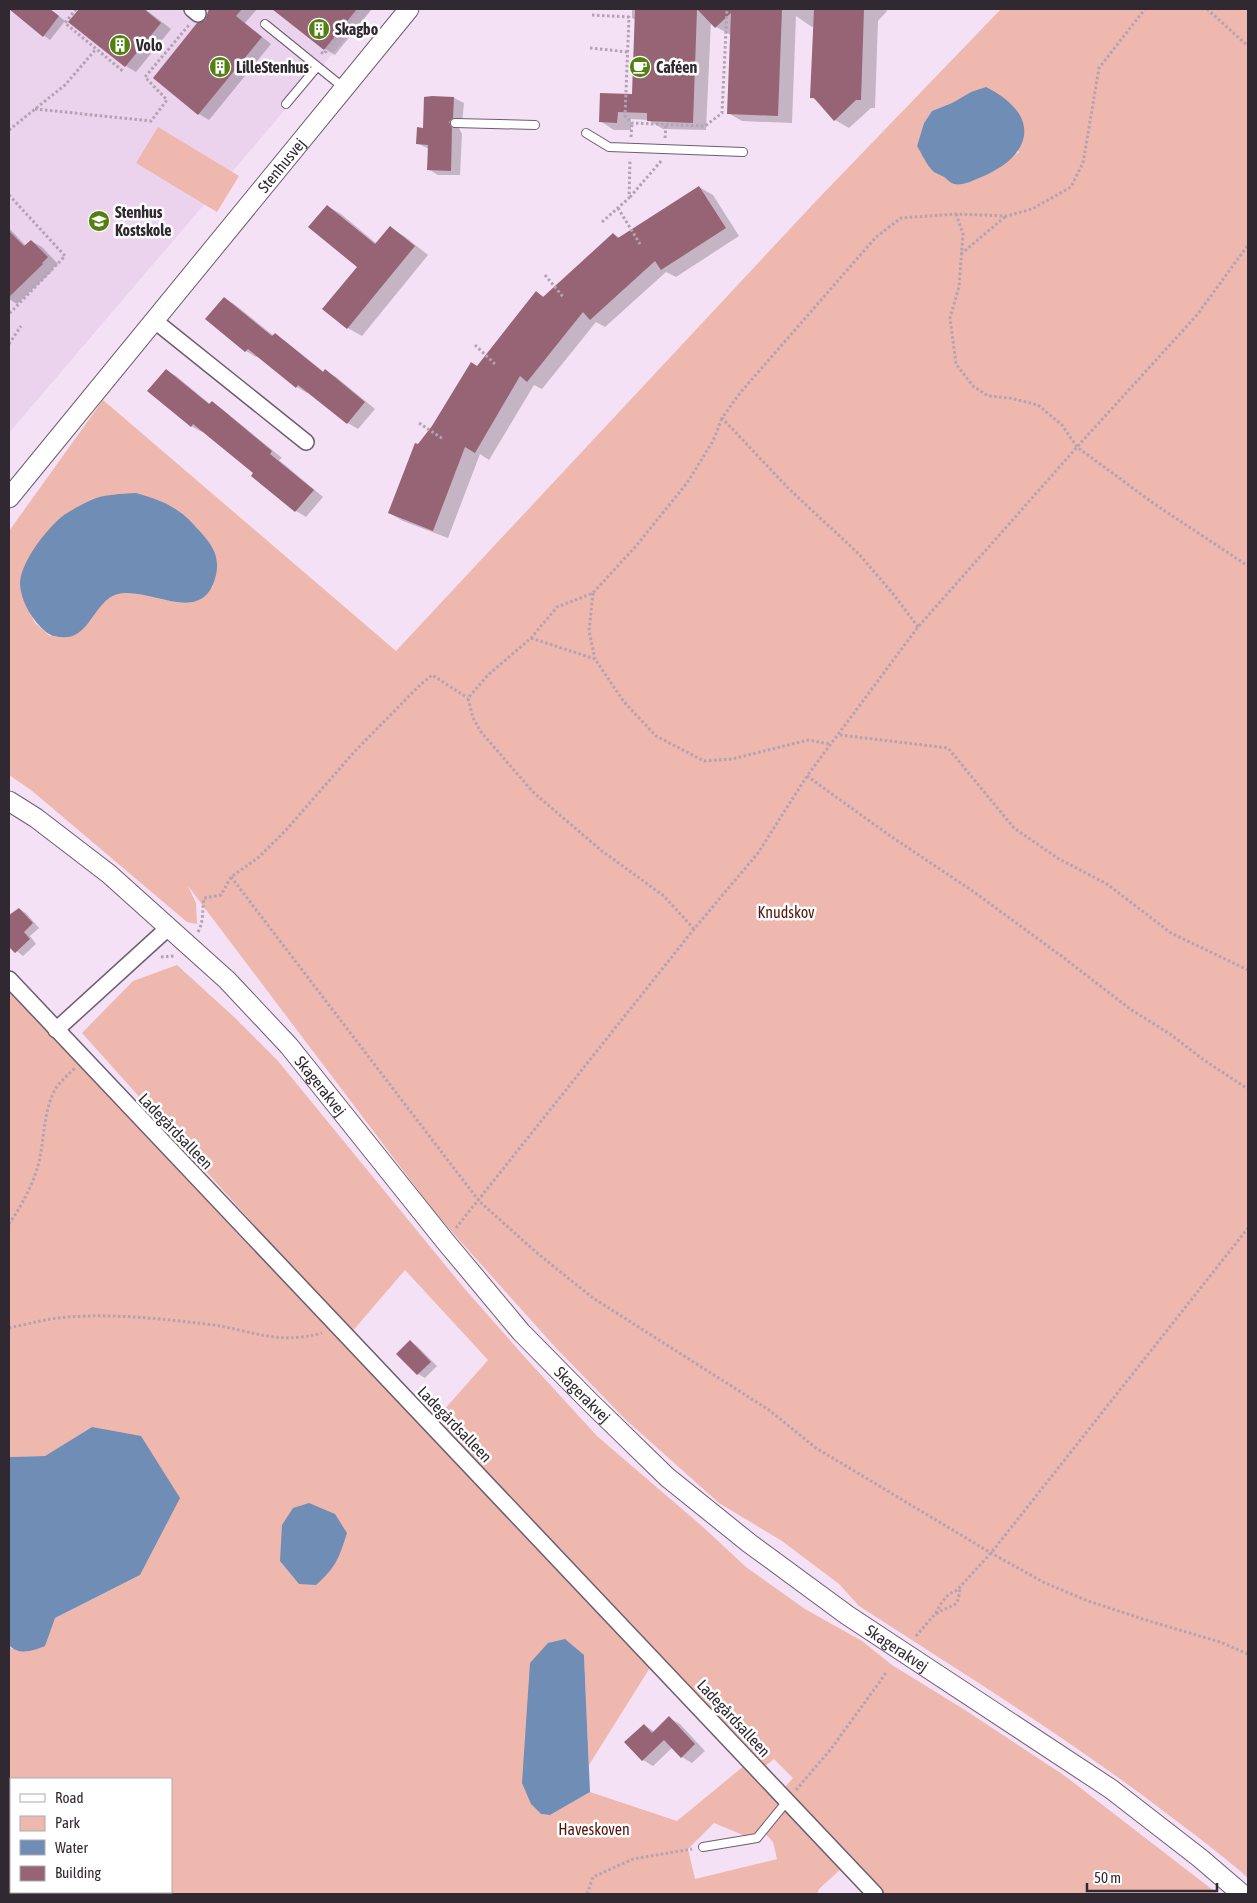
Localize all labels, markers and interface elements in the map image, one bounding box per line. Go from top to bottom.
building icon: Skagbo [307,17,331,41]
place label: Skagbo [335,20,379,38]
building icon: Volo [108,33,132,57]
place label: Volo [135,36,163,54]
building icon: LilleStenhus [208,55,232,79]
cafe icon: Caféen [628,55,652,79]
place label: LilleStenhus [236,58,309,76]
place label: Caféen [656,58,698,76]
street label: Stenhusvej [254,134,309,196]
place label: Stenhus Kostskole [115,203,172,239]
school or university icon: Stenhus Kostskole [87,209,111,233]
park label: Knudskov [757,903,815,921]
street label: Skagerakvej [291,1052,350,1120]
street label: Ladegårdsalleen [135,1089,217,1173]
street label: Skagerakvej [551,1363,614,1427]
street label: Ladegårdsalleen [414,1382,496,1466]
street label: Skagerakvej [862,1621,932,1676]
street label: Ladegårdsalleen [693,1676,774,1761]
legend [10,1778,172,1893]
text: Road [55,1789,84,1806]
text: Park [55,1814,80,1831]
park label: Haveskoven [558,1820,630,1838]
text: Water [55,1839,88,1856]
scale bar [1087,1860,1217,1892]
text: Building [55,1864,101,1881]
text: 50 m [1094,1869,1121,1886]

